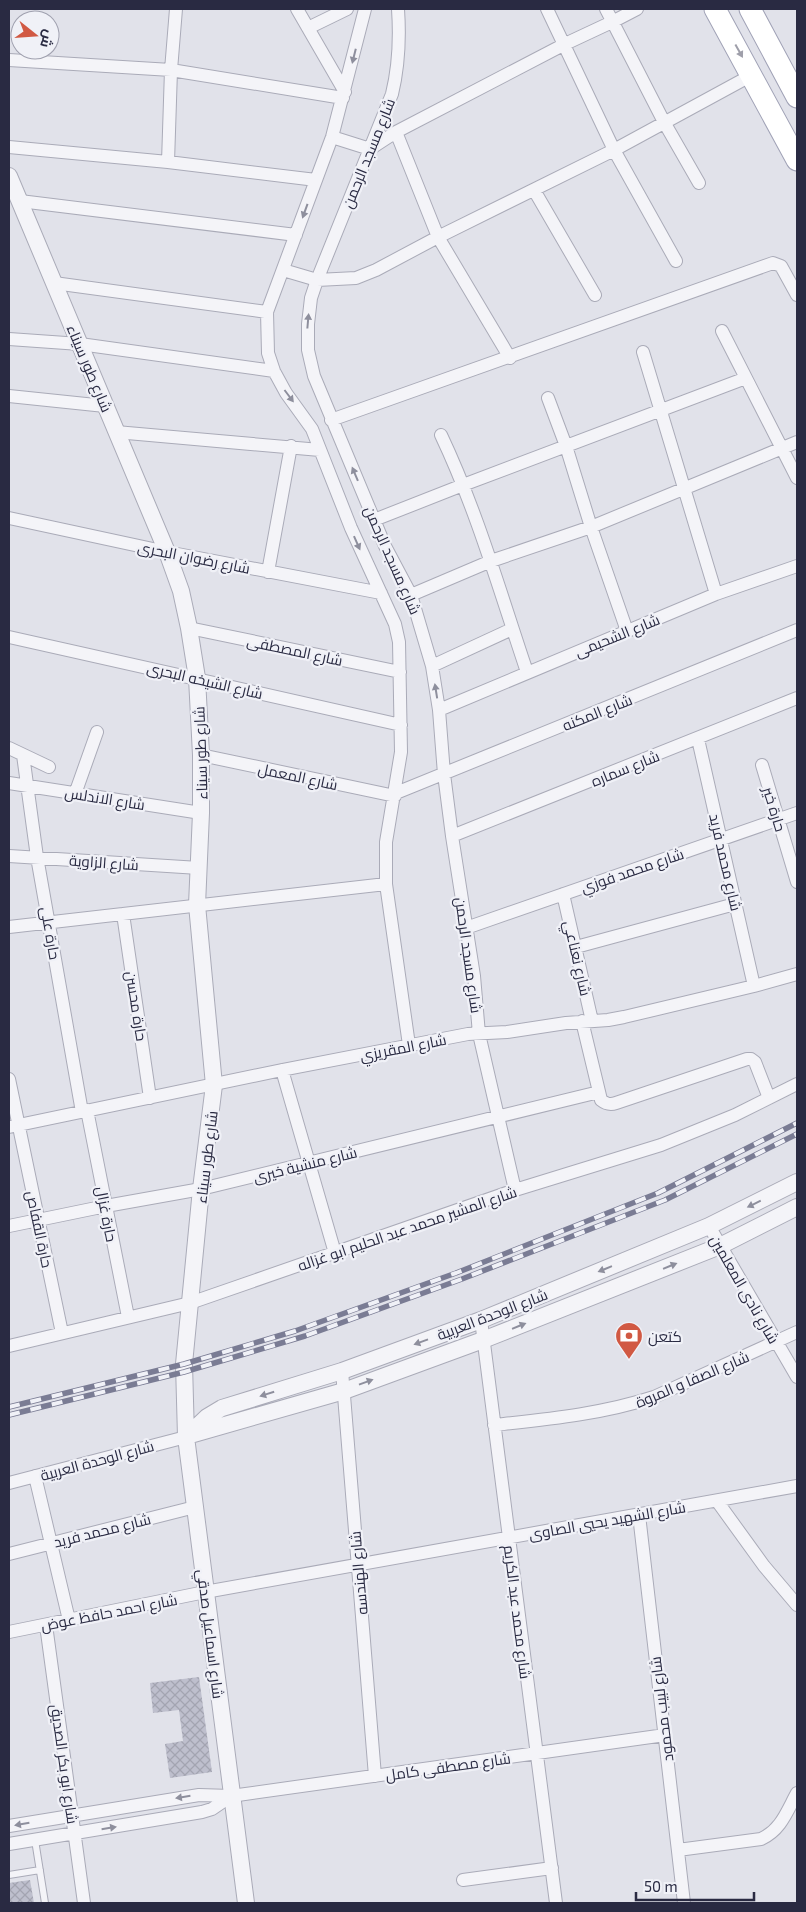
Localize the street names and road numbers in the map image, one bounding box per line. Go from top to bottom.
street label: شارع مسجد الرحمن [338,95,401,212]
street label: شارع طور سيناء [61,322,117,416]
street label: شارع مسجد الرحمن [358,503,425,618]
street label: شارع رضوان البحرى [136,537,252,580]
street label: شارع الشحيمى [572,610,663,663]
street label: شارع المصطفى [245,631,345,672]
street label: شارع الشيخه البحرى [145,658,265,705]
street label: شارع المكنه [559,690,636,737]
street label: شارع طور سيناء [189,706,214,800]
street label: شارع سماره [588,746,663,793]
street label: شارع المعمل [256,759,339,796]
street label: شارع الاندلس [63,783,146,816]
street label: حارة خير [758,783,790,834]
street label: شارع محمد فريد [703,812,746,913]
street label: شارع محمد فوزي [578,844,687,900]
street label: شارع الزاوية [68,851,140,876]
street label: شارع مسجد الرحمن [449,896,486,1015]
street label: حارة على [36,905,65,961]
street label: شارع نعناعي [557,919,595,998]
street label: حارة محسن [121,970,151,1043]
street label: شارع المقريزي [358,1030,449,1068]
street label: شارع طور سيناء [191,1110,224,1205]
street label: شارع منشية خيرى [251,1142,360,1189]
street label: شارع المشير محمد عبد الحليم ابو غزاله [295,1182,520,1277]
street label: حارة غزال [92,1185,121,1244]
street label: حارة القفاص [21,1189,57,1270]
street label: شارع نادى المعلمين [704,1232,783,1348]
street label: شارع الوحدة العربية [434,1285,551,1346]
street label: شارع الصفا و المروة [632,1347,753,1414]
street label: شارع الوحدة العربية [38,1436,157,1487]
street label: شارع الشهيد يحيي الصاوى [527,1497,687,1546]
street label: شارع محمد فريد [52,1509,153,1554]
street label: شارع الهندسه [345,1530,374,1616]
street label: شارع محمد عبد الكريم [498,1544,535,1680]
street label: شارع اسماعيل صدقي [190,1568,228,1700]
street label: شارع احمد حافظ عوض [39,1590,179,1637]
street label: شارع لبيب محمود [646,1655,679,1763]
street label: شارع ابو بكر الصديق [45,1703,82,1825]
street label: شارع مصطفى كامل [384,1748,512,1787]

